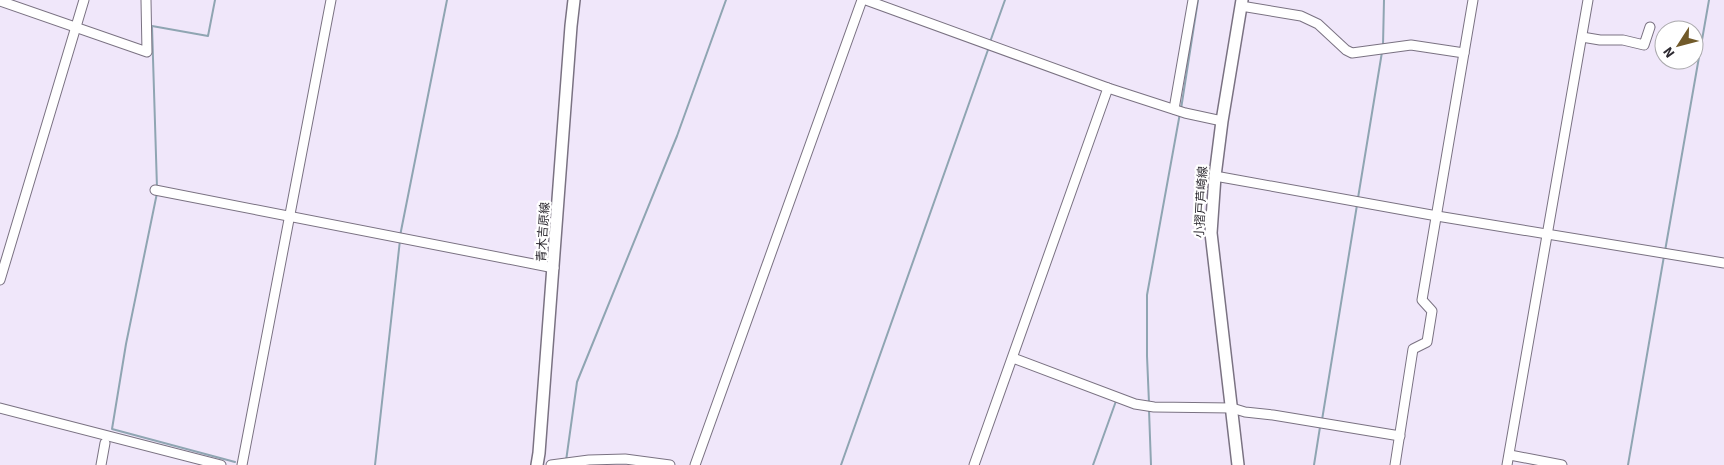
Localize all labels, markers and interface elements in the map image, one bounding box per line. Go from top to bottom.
north arrow [1654,20,1704,70]
text: N [1658,42,1680,62]
street label: 小摺戸芦崎線 [1191,166,1212,238]
street label: 青木吉原線 [533,202,554,263]

